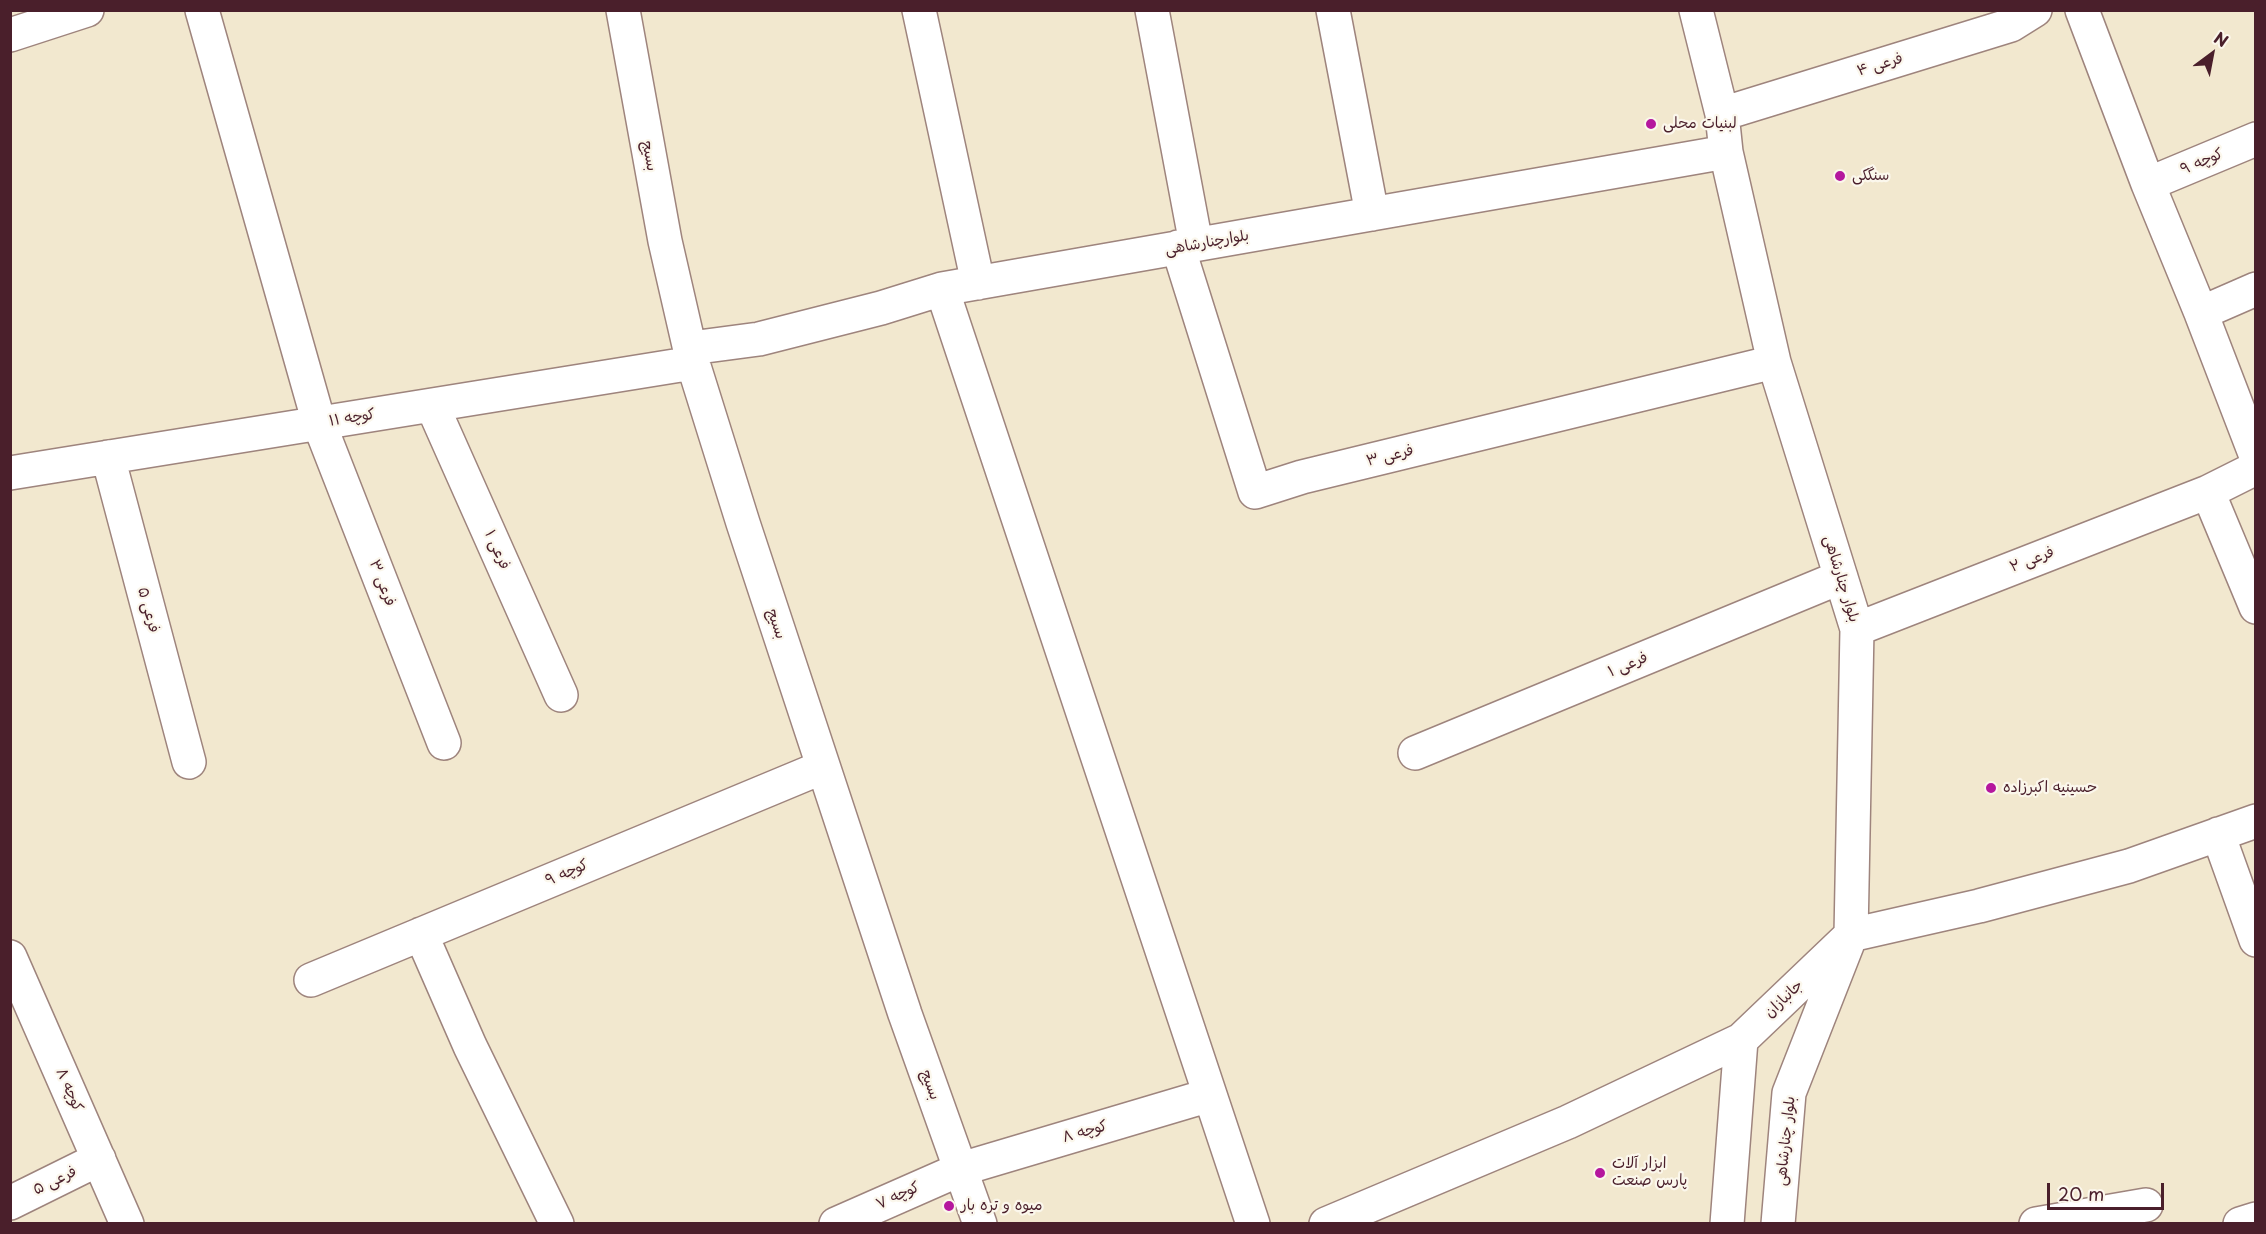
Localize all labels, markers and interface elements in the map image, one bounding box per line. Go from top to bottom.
north arrow [2182,24,2242,84]
text: N [2210,25,2233,52]
street label: فرعی ۴ [1855,50,1905,80]
place label: لبنیات محلی [1663,115,1737,133]
marker: لبنیات محلی [1644,117,1658,131]
street label: بسیج [637,139,661,173]
street label: کوچه ۹ [2178,145,2226,179]
place label: سنگکی [1852,167,1889,185]
marker: سنگکی [1833,169,1847,183]
street label: بلوارچنارشاهی [1164,227,1250,259]
street label: کوچه ۱۱ [328,405,376,431]
street label: فرعی ۳ [1364,441,1416,471]
street label: فرعی ۱ [480,527,514,573]
street label: بلوار چنارشاهی [1819,533,1863,625]
street label: فرعی ۲ [2007,543,2057,577]
street label: فرعی ۳ [365,557,399,609]
street label: فرعی ۵ [133,585,163,635]
street label: بسیج [763,607,789,641]
street label: فرعی ۱ [1605,649,1651,681]
place label: حسینیه اکبرزاده [2003,779,2097,797]
marker: حسینیه اکبرزاده [1984,781,1998,795]
street label: کوچه ۹ [543,856,591,890]
street label: جانبازان [1761,976,1807,1022]
street label: کوچه ۸ [51,1065,87,1115]
street label: بسیج [916,1068,944,1102]
street label: بلوار چنارشاهی [1772,1095,1800,1187]
street label: کوچه ۸ [1060,1117,1110,1147]
place label: ابزار آلات پارس صنعت [1612,1155,1687,1190]
street label: فرعی ۵ [30,1163,80,1199]
marker: ابزار آلات پارس صنعت [1593,1166,1607,1180]
scale bar [2050,1171,2167,1209]
street label: کوچه ۷ [873,1178,923,1214]
text: 20 m [2058,1180,2104,1207]
place label: میوه و تره بار [961,1197,1042,1215]
marker: میوه و تره بار [942,1199,956,1213]

